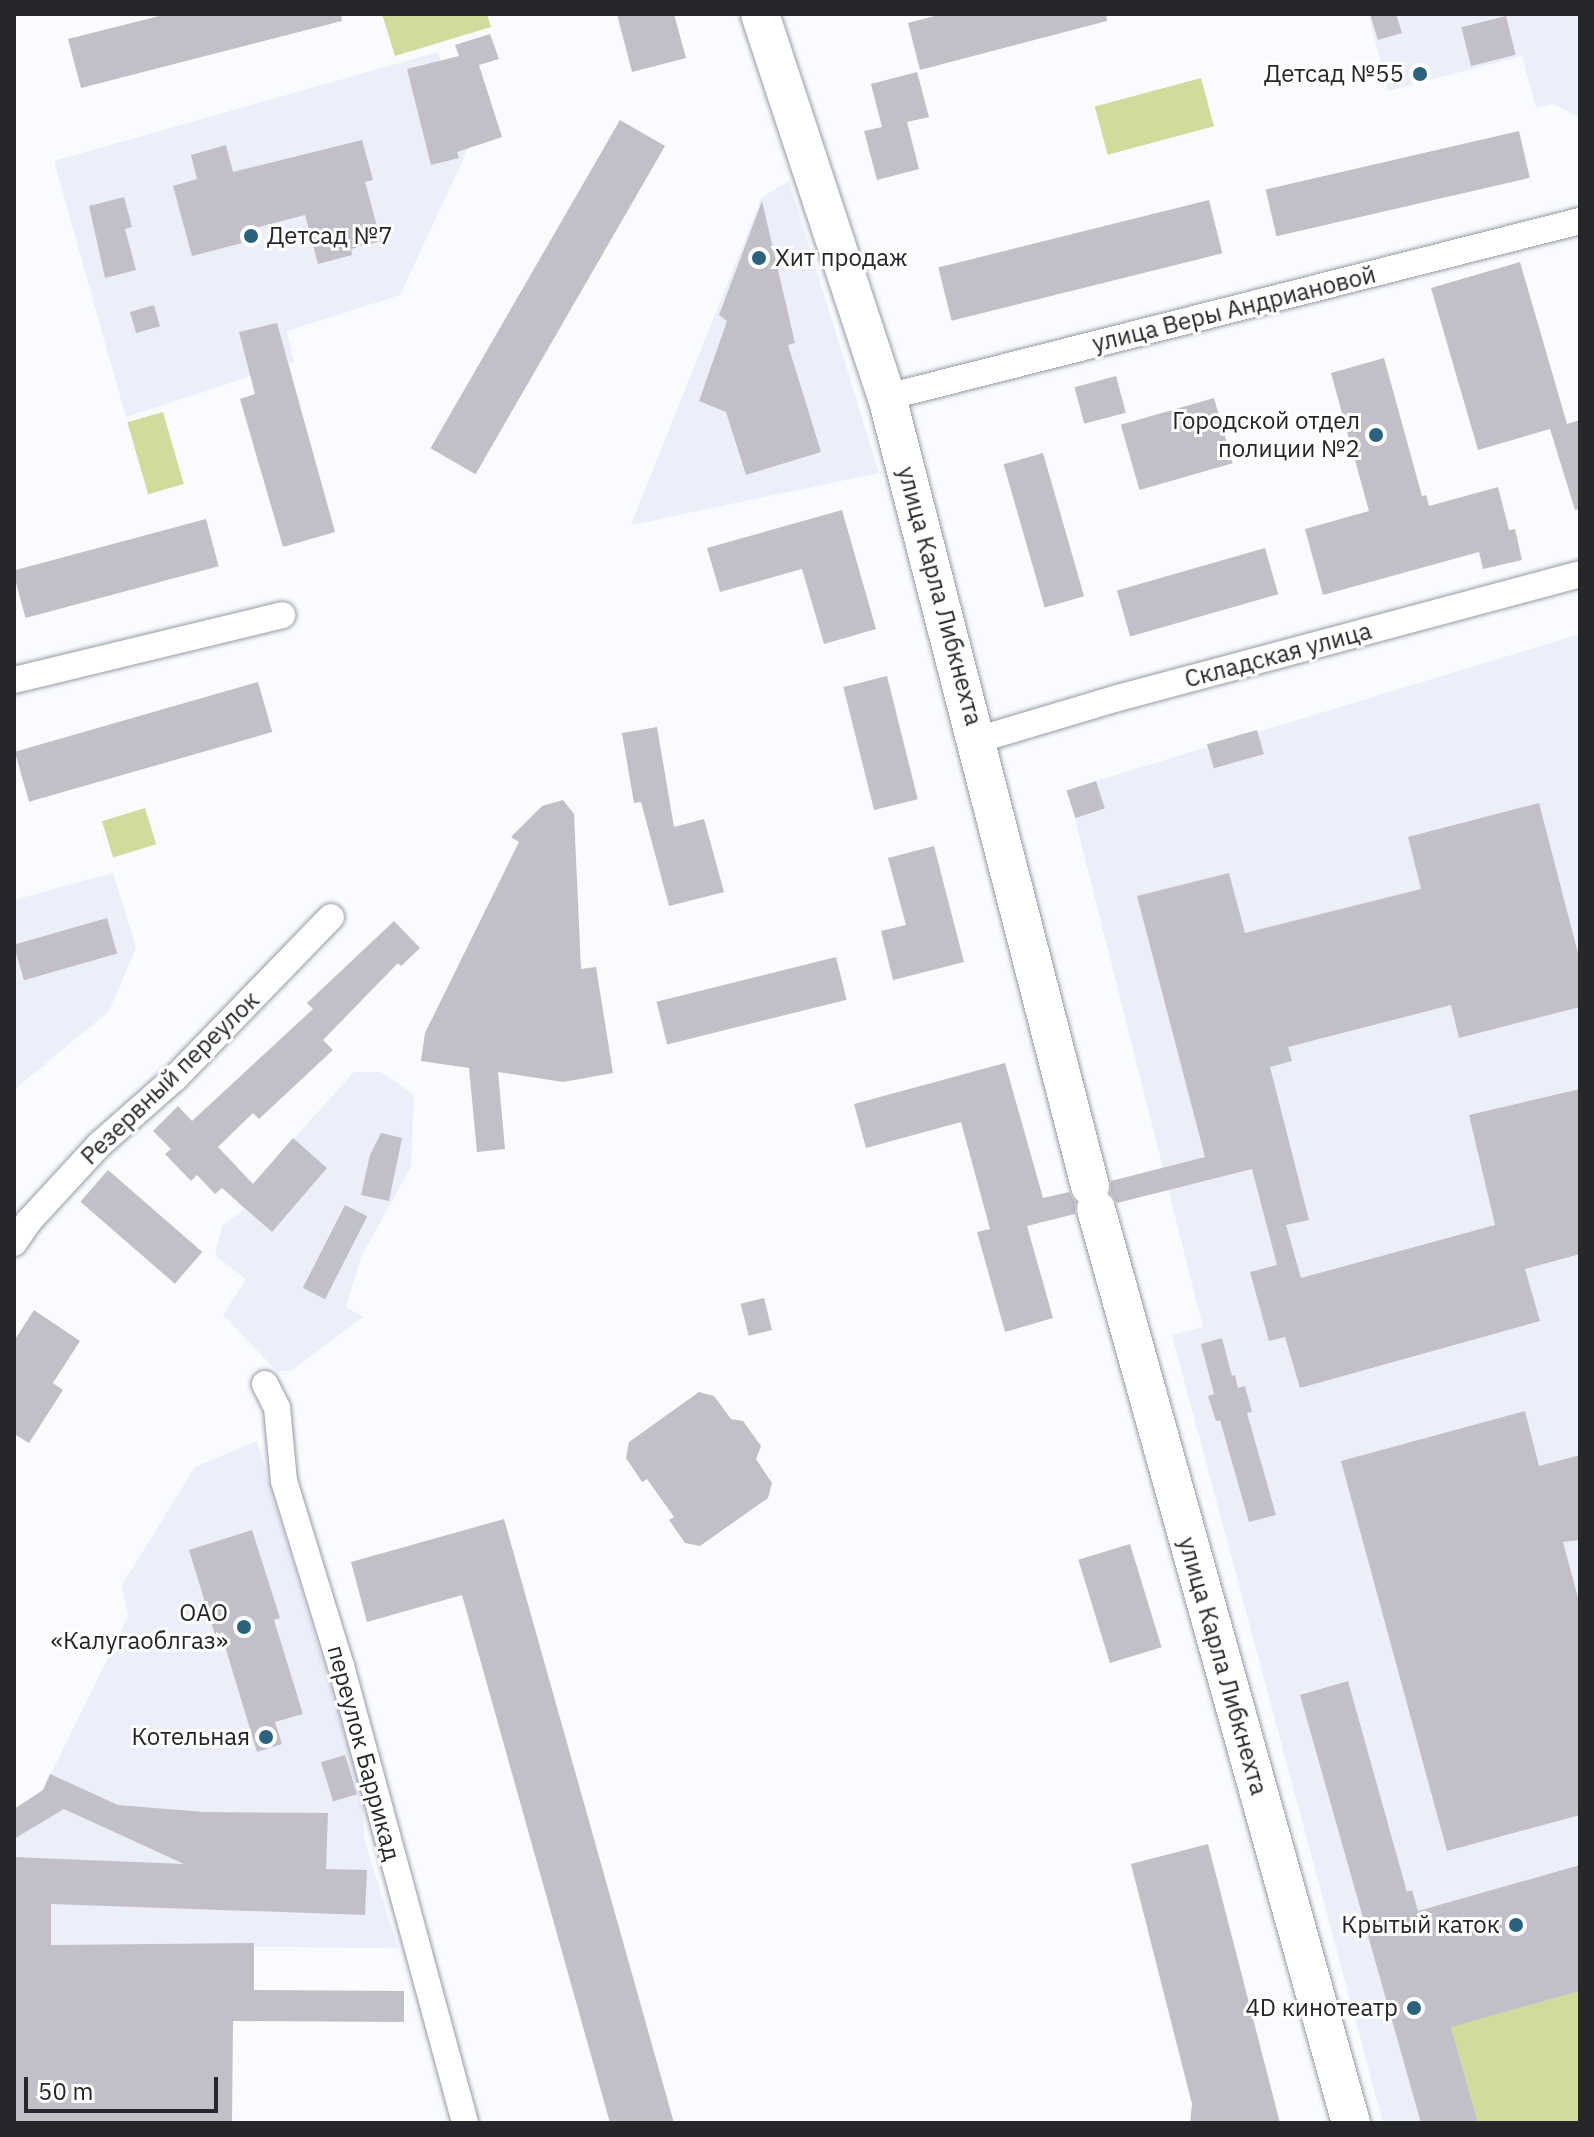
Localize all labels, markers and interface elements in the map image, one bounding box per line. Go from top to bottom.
place label: Детсад №55 [1264,60,1404,88]
marker: Детсад №55 [1411,65,1429,83]
place label: Детсад №7 [267,222,393,250]
marker: Детсад №7 [242,227,260,245]
place label: Хит продаж [775,244,908,272]
marker: Хит продаж [750,249,768,267]
street label: улица Веры Андриановой [1089,260,1379,358]
place label: Городской отдел полиции №2 [1172,407,1360,463]
marker: Городской отдел полиции №2 [1367,426,1385,444]
street label: улица Карла Либкнехта [892,463,988,729]
street label: Складская улица [1181,616,1375,694]
street label: Резервный переулок [75,985,265,1171]
street label: улица Карла Либкнехта [1172,1534,1274,1798]
place label: ОАО «Калугаоблгаз» [51,1599,228,1655]
marker: ОАО «Калугаоблгаз» [235,1618,253,1636]
street label: переулок Баррикад [321,1642,407,1864]
place label: Котельная [132,1723,250,1751]
marker: Котельная [257,1728,275,1746]
place label: Крытый каток [1341,1911,1500,1939]
marker: Крытый каток [1507,1916,1525,1934]
place label: 4D кинотеатр [1245,1994,1398,2022]
marker: 4D кинотеатр [1405,1999,1423,2017]
scale bar [28,2061,222,2111]
text: 50 m [38,2075,93,2107]

